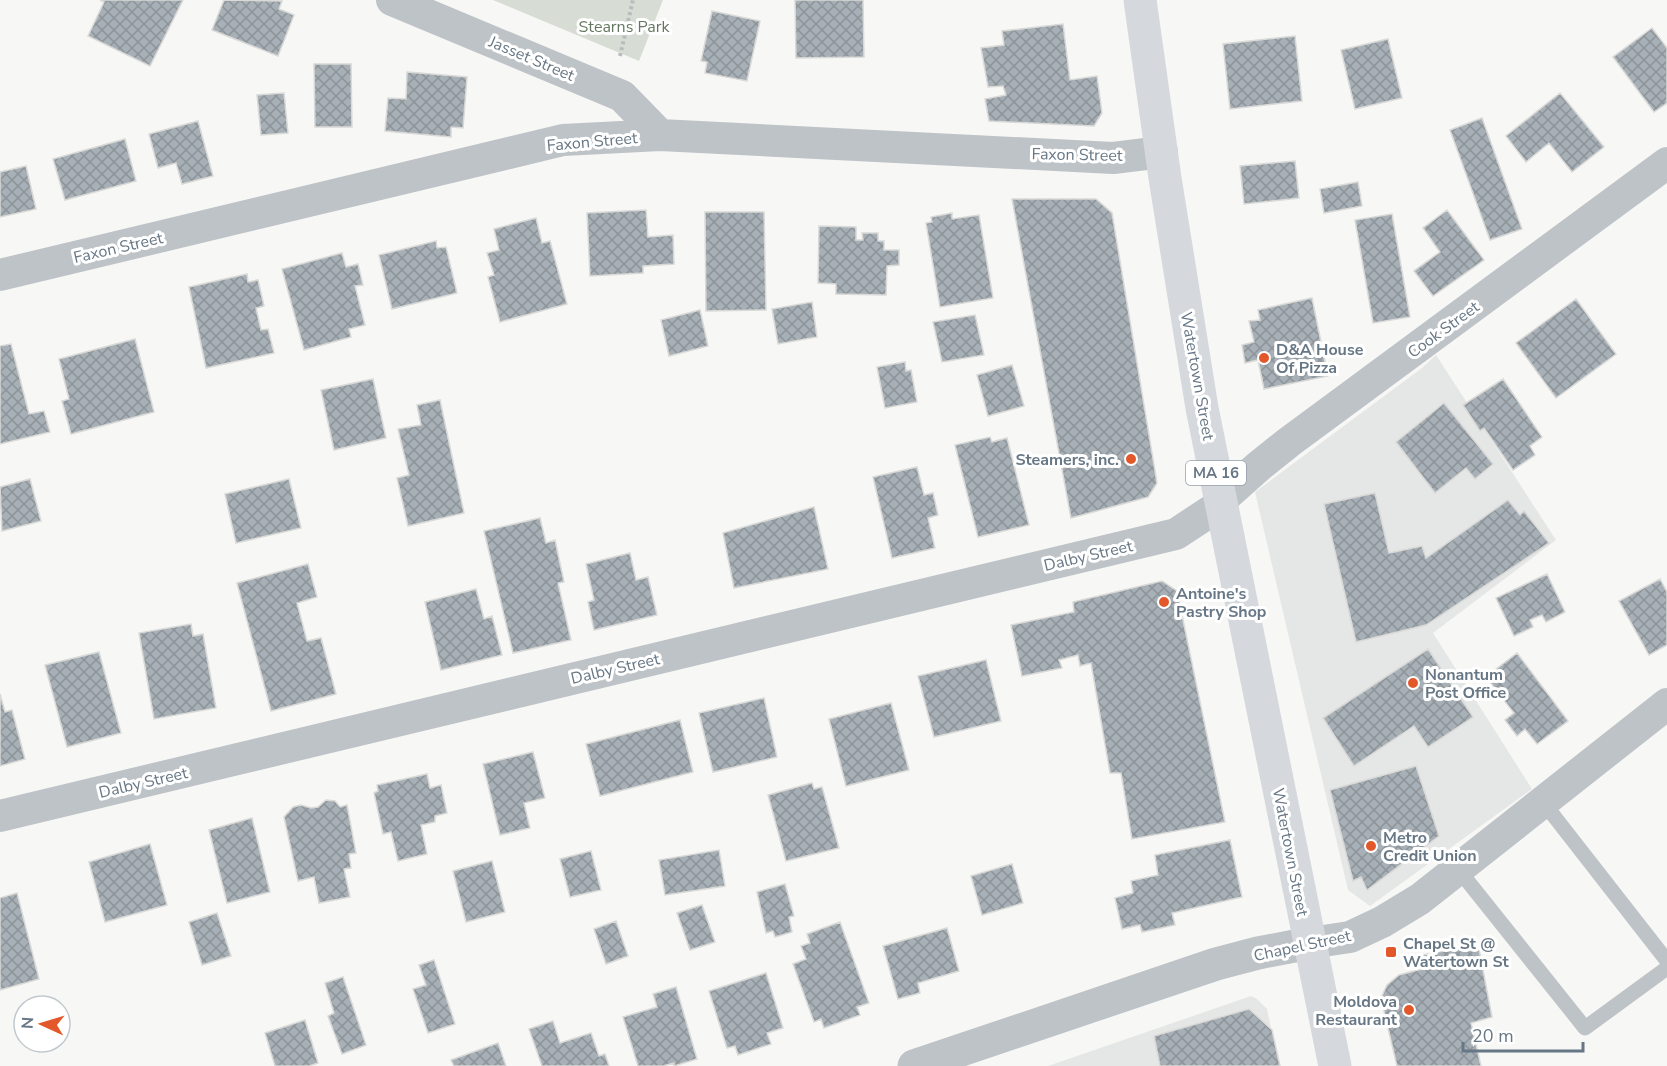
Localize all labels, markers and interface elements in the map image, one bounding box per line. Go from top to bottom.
park label: Stearns Park [579,16,670,38]
street label: Jasset Street [485,31,578,87]
street label: Faxon Street [546,127,639,157]
street label: Faxon Street [1031,143,1123,167]
street label: Faxon Street [71,227,165,269]
street label: Cook Street [1403,296,1484,363]
street label: Watertown Street [1175,310,1219,442]
place label: D&A House Of Pizza [1276,339,1364,379]
marker: D&A House Of Pizza [1257,351,1271,365]
place label: Steamers, inc. [1015,449,1119,471]
marker: Steamers, inc. [1124,452,1138,466]
road number: MA 16 [1186,461,1246,485]
street label: Dalby Street [1042,535,1135,577]
place label: Antoine's Pastry Shop [1176,583,1266,623]
marker: Antoine's Pastry Shop [1157,595,1171,609]
street label: Dalby Street [569,648,662,690]
place label: Nonantum Post Office [1425,664,1507,704]
marker: Nonantum Post Office [1406,676,1420,690]
street label: Dalby Street [97,762,190,804]
street label: Watertown Street [1267,786,1313,918]
place label: Metro Credit Union [1383,827,1477,867]
marker: Metro Credit Union [1364,839,1378,853]
street label: Chapel Street [1252,925,1353,967]
place label: Chapel St @ Watertown St [1403,933,1510,973]
marker: Chapel St @ Watertown St [1384,945,1398,959]
place label: Moldova Restaurant [1315,991,1398,1031]
north arrow [12,994,72,1054]
marker: Moldova Restaurant [1402,1003,1416,1017]
scale bar [1463,1015,1583,1053]
text: N [17,1016,39,1030]
text: 20 m [1472,1024,1514,1048]

